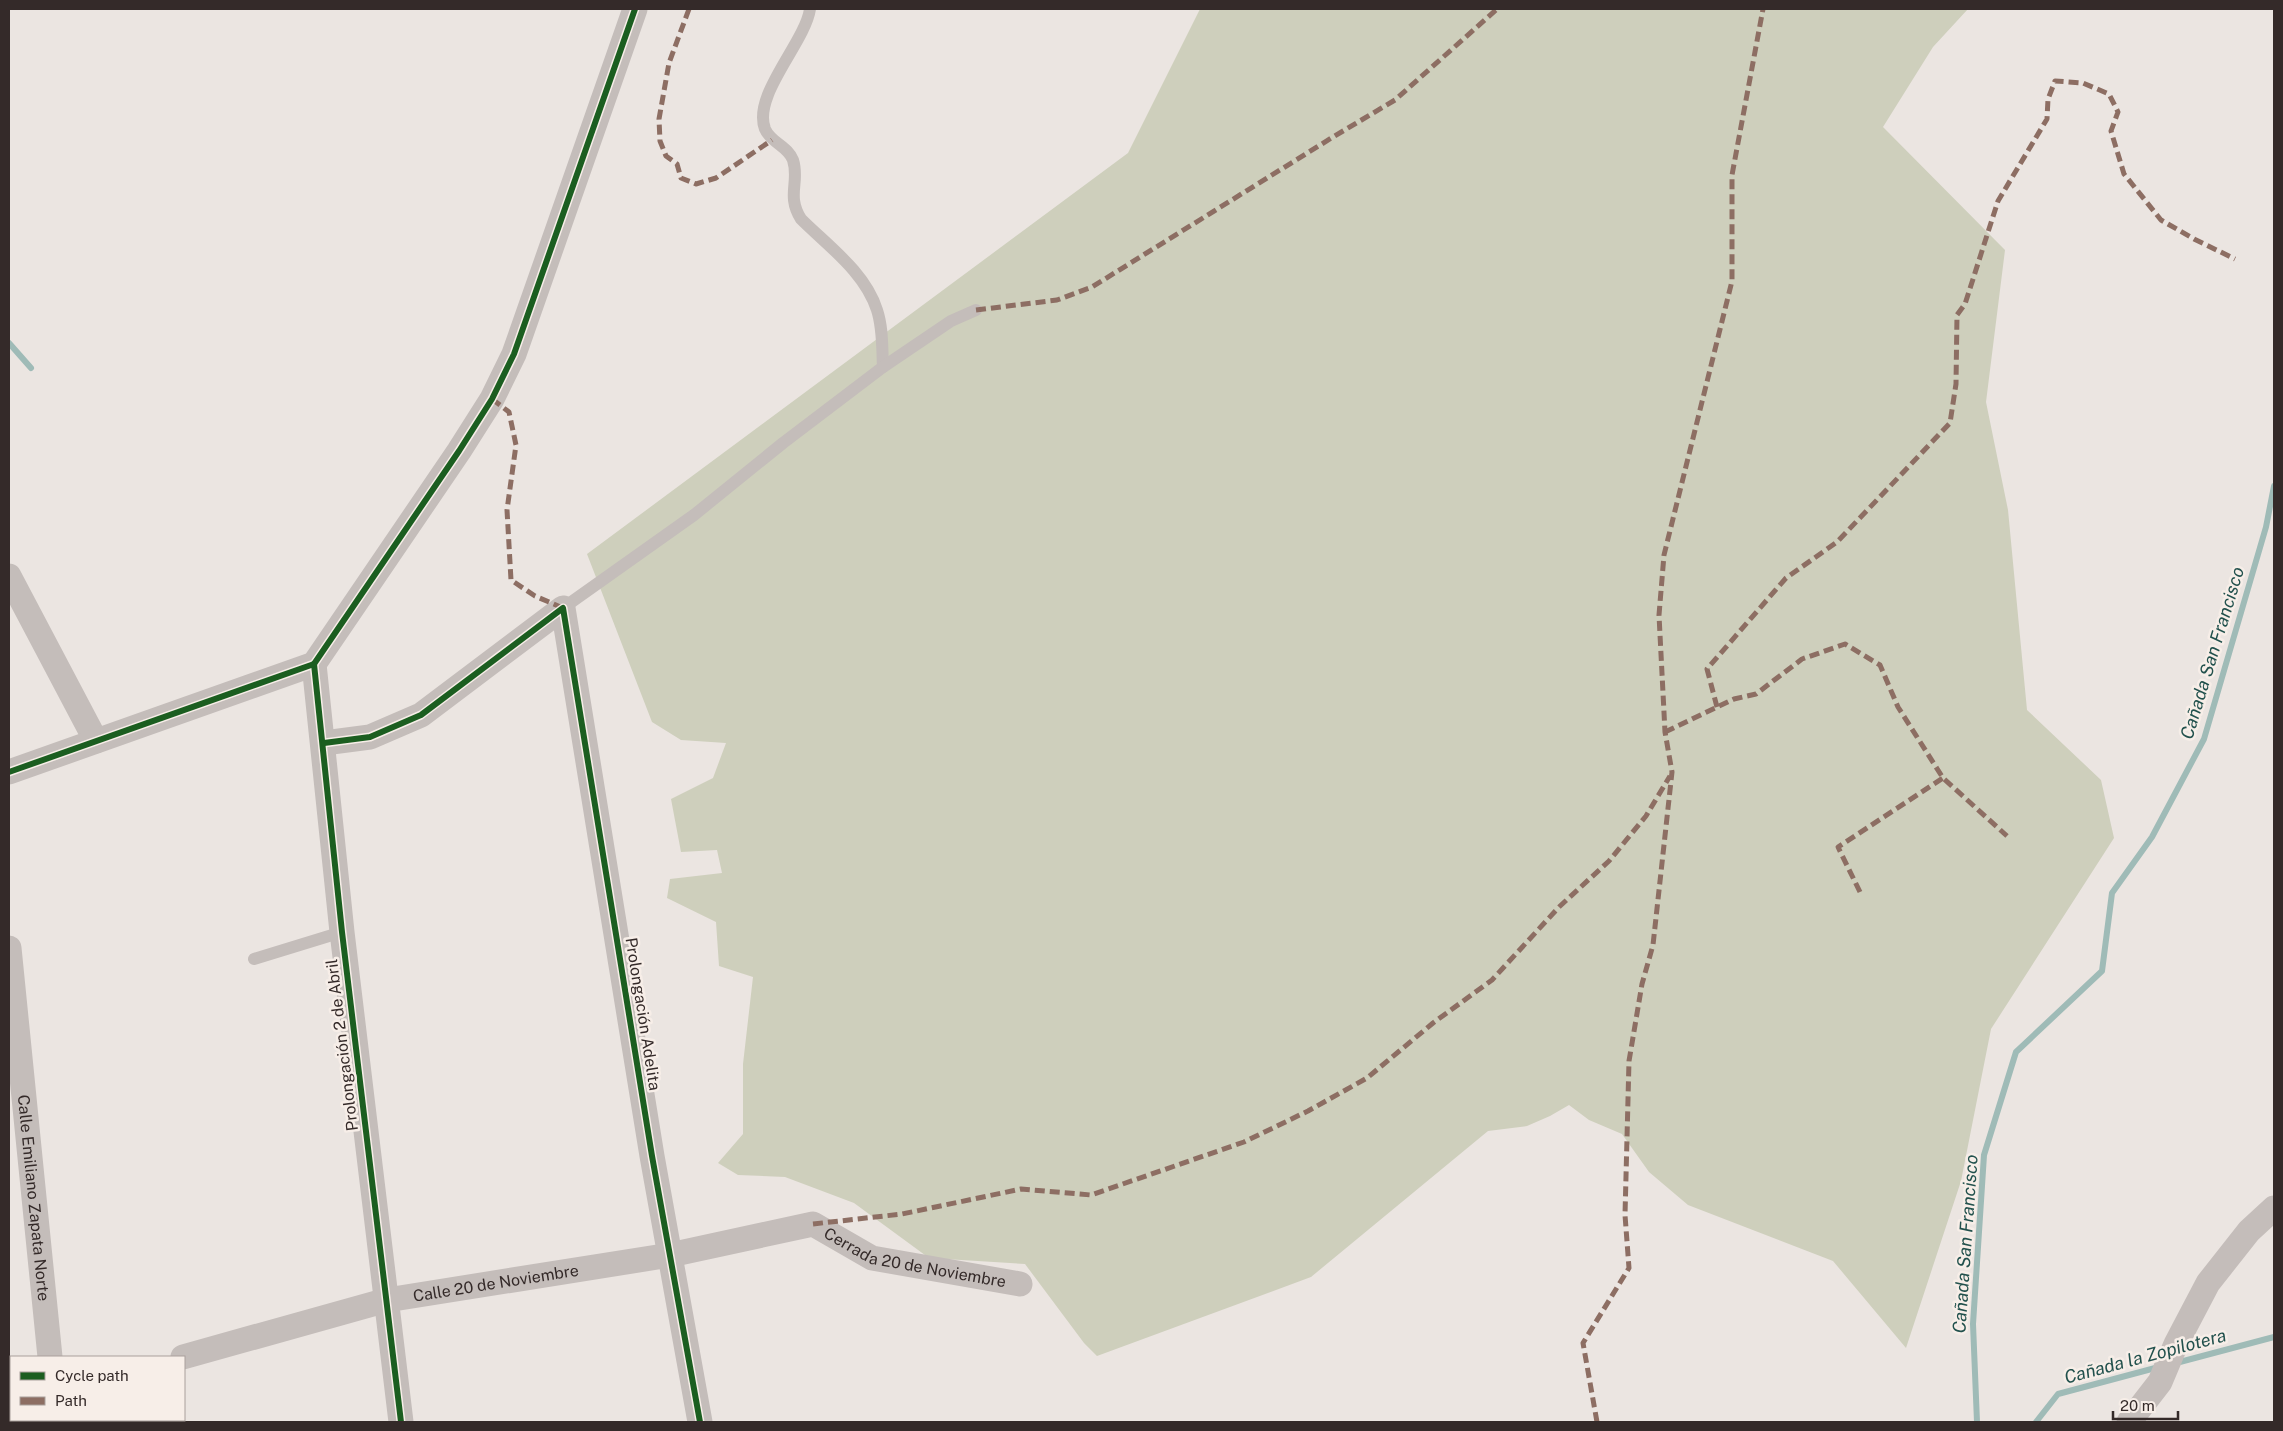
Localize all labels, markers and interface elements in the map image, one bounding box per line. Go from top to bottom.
water label: Cañada San Francisco [2176,564,2248,742]
street label: Prolongación Adelita [622,936,664,1092]
street label: Prolongación 2 de Abril [322,958,362,1132]
street label: Calle Emiliano Zapata Norte [14,1094,54,1302]
water label: Cañada San Francisco [1948,1154,1982,1334]
street label: Cerrada 20 de Noviembre [821,1223,1008,1291]
street label: Calle 20 de Noviembre [412,1260,580,1305]
water label: Cañada la Zopilotera [2062,1324,2228,1388]
legend [10,1356,185,1421]
text: Cycle path [55,1367,129,1384]
scale bar [2113,1388,2178,1420]
text: Path [55,1392,87,1409]
text: 20 m [2120,1397,2155,1414]

